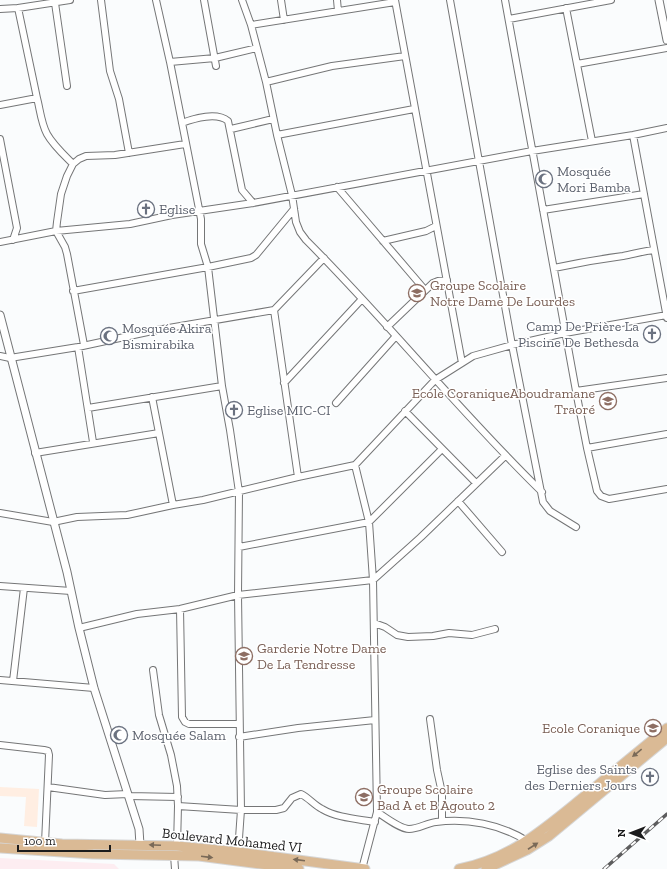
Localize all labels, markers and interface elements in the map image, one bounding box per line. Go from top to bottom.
place label: Mosquée Mori Bamba [557,163,631,196]
mosque icon: Mosquée Mori Bamba [534,169,554,189]
church icon: Eglise [136,199,156,219]
place label: Eglise [159,201,196,218]
place label: Groupe Scolaire Notre Dame De Lourdes [430,277,575,310]
school or university icon: Groupe Scolaire Notre Dame De Lourdes [407,283,427,303]
place label: Camp De Prière La Piscine De Bethesda [518,318,639,351]
place label: Mosquée Akira Bismirabika [122,320,212,353]
church icon: Camp De Prière La Piscine De Bethesda [642,324,662,344]
mosque icon: Mosquée Akira Bismirabika [99,326,119,346]
place label: Ecole CoraniqueAboudramane Traoré [412,385,595,418]
school or university icon: Ecole CoraniqueAboudramane Traoré [598,391,618,411]
church icon: Eglise MIC-CI [224,400,244,420]
place label: Eglise MIC-CI [247,402,331,419]
place label: Garderie Notre Dame De La Tendresse [257,640,387,673]
school or university icon: Garderie Notre Dame De La Tendresse [234,646,254,666]
school or university icon: Ecole Coranique [643,718,663,738]
place label: Ecole Coranique [542,720,640,737]
mosque icon: Mosquée Salam [109,725,129,745]
place label: Mosquée Salam [132,727,226,744]
one-way arrow [631,748,642,757]
place label: Eglise des Saints des Derniers Jours [525,761,637,794]
church icon: Eglise des Saints des Derniers Jours [640,767,660,787]
place label: Groupe Scolaire Bad A et B Agouto 2 [377,781,495,814]
school or university icon: Groupe Scolaire Bad A et B Agouto 2 [354,787,374,807]
north arrow [611,813,651,853]
street label: Boulevard Mohamed VI [161,825,303,856]
scale bar [18,827,110,853]
text: N [615,828,628,837]
text: 100 m [24,834,56,848]
one-way arrow [149,842,161,849]
one-way arrow [528,842,538,850]
one-way arrow [201,854,213,860]
one-way arrow [293,857,305,863]

